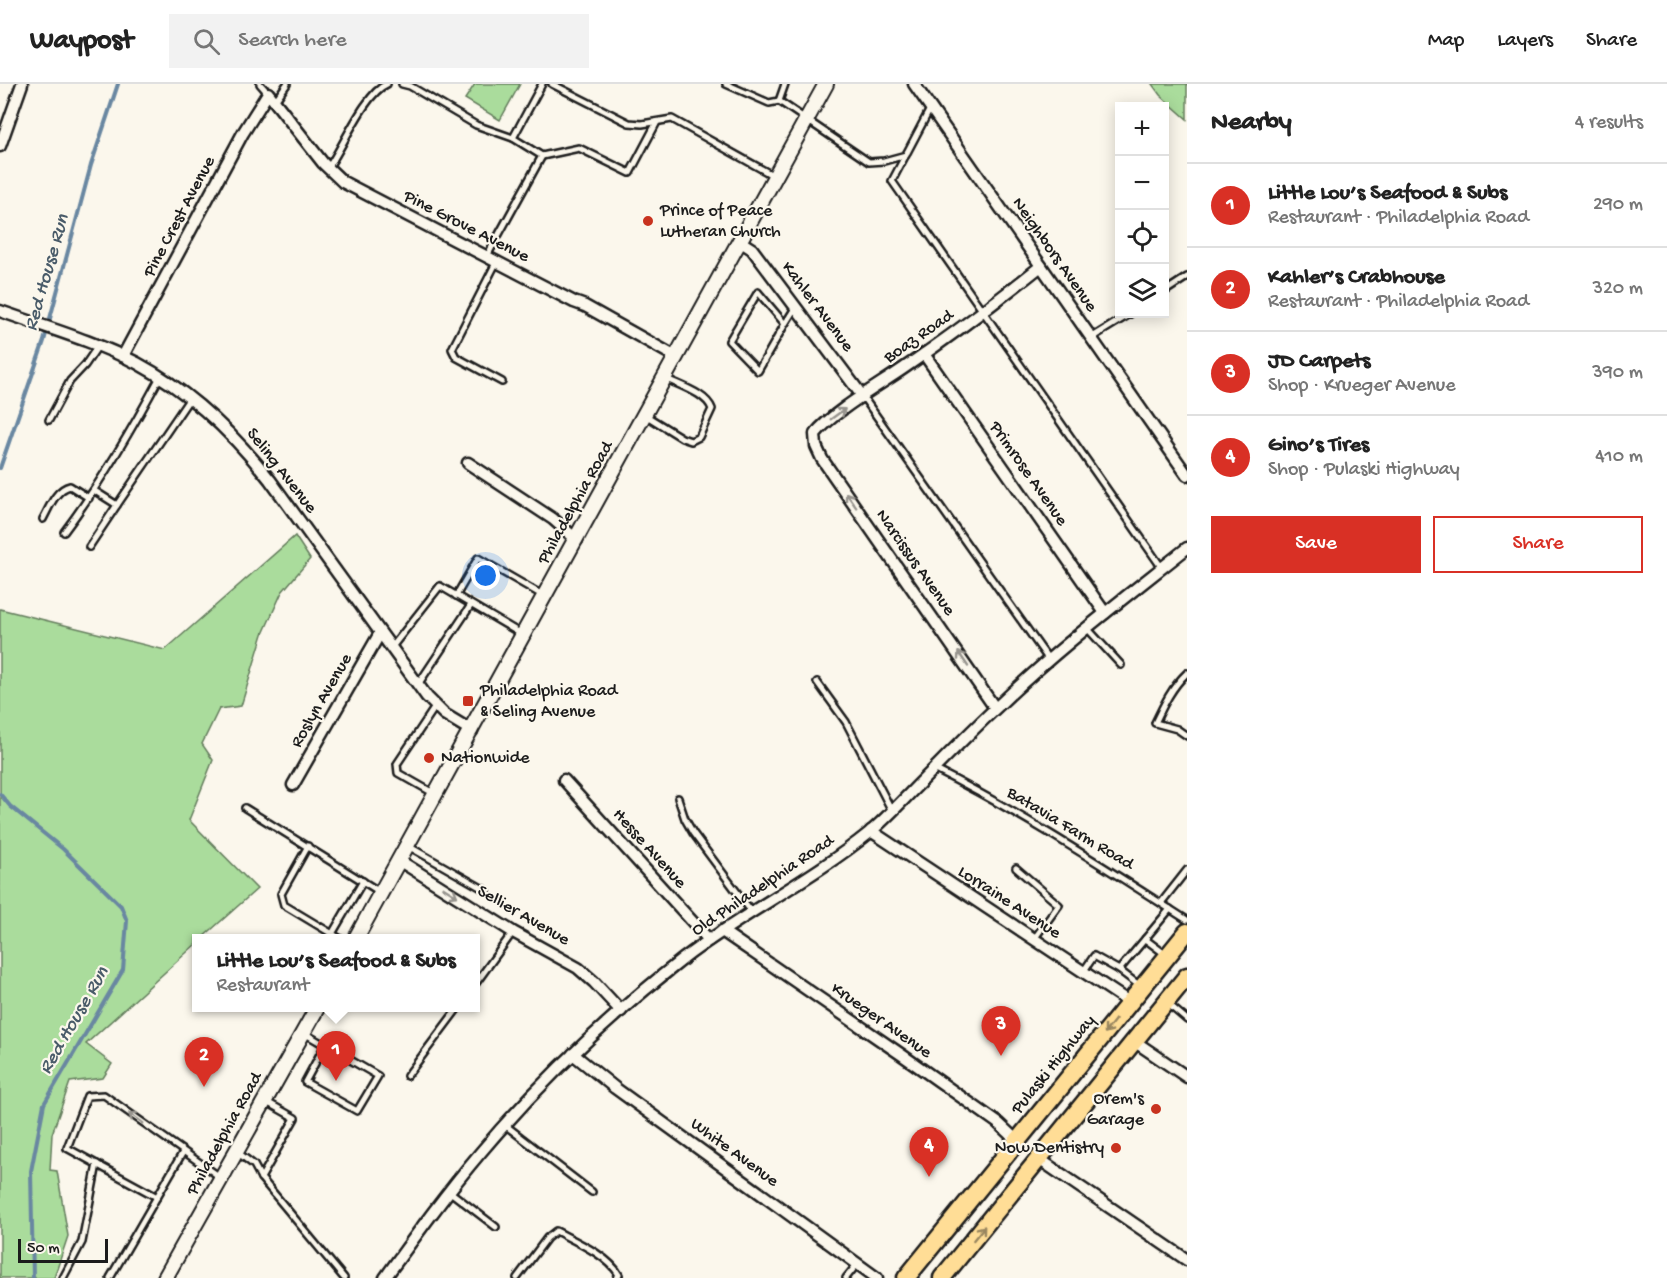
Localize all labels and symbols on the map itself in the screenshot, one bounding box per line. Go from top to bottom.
street label: Pine Crest Avenue [139,152,221,282]
street label: Pine Grove Avenue [399,186,533,268]
street label: Neighbors Avenue [1007,194,1102,317]
place label: Prince of Peace Lutheran Church [659,201,781,243]
water label: Red House Run [20,212,76,334]
marker: Prince of Peace Lutheran Church [641,214,655,228]
street label: Kahler Avenue [776,258,858,357]
street label: Boaz Road [879,305,959,369]
one-way arrow [829,408,845,420]
street label: Primrose Avenue [984,417,1072,531]
street label: Seling Avenue [241,424,321,518]
street label: Philadelphia Road [533,437,619,569]
one-way arrow [845,492,857,508]
street label: Narcissus Avenue [871,506,960,621]
your location [471,561,500,590]
street label: Roslyn Avenue [287,650,358,752]
one-way arrow [956,651,969,668]
place label: Philadelphia Road & Seling Avenue [479,681,619,723]
marker: Philadelphia Road & Seling Avenue [461,694,475,708]
place label: Nationwide [441,748,530,769]
marker: Nationwide [422,751,436,765]
street label: Batavia Farm Road [1002,782,1139,876]
street label: Hesse Avenue [608,805,691,894]
street label: Old Philadelphia Road [688,830,839,941]
street label: Lorraine Avenue [953,862,1065,945]
street label: Sellier Avenue [473,881,574,951]
one-way arrow [441,886,458,899]
water label: Red House Run [35,963,115,1079]
street label: Krueger Avenue [827,978,936,1064]
pin: 3 [982,1006,1020,1056]
street label: Pulaski Highway [1007,1011,1101,1120]
one-way arrow [1103,1018,1117,1033]
pin: 1 [316,1032,356,1081]
pin: 2 [184,1038,224,1087]
street label: Philadelphia Road [182,1068,268,1200]
place label: Orem's Garage [1087,1089,1145,1131]
marker: Orem's Garage [1149,1102,1163,1116]
one-way arrow [128,1112,144,1124]
street label: White Avenue [686,1114,783,1192]
pin: 4 [910,1128,948,1177]
place label: Now Dentistry [995,1138,1104,1159]
marker: Now Dentistry [1109,1141,1123,1155]
one-way arrow [972,1225,985,1241]
scale bar [18,1236,108,1264]

